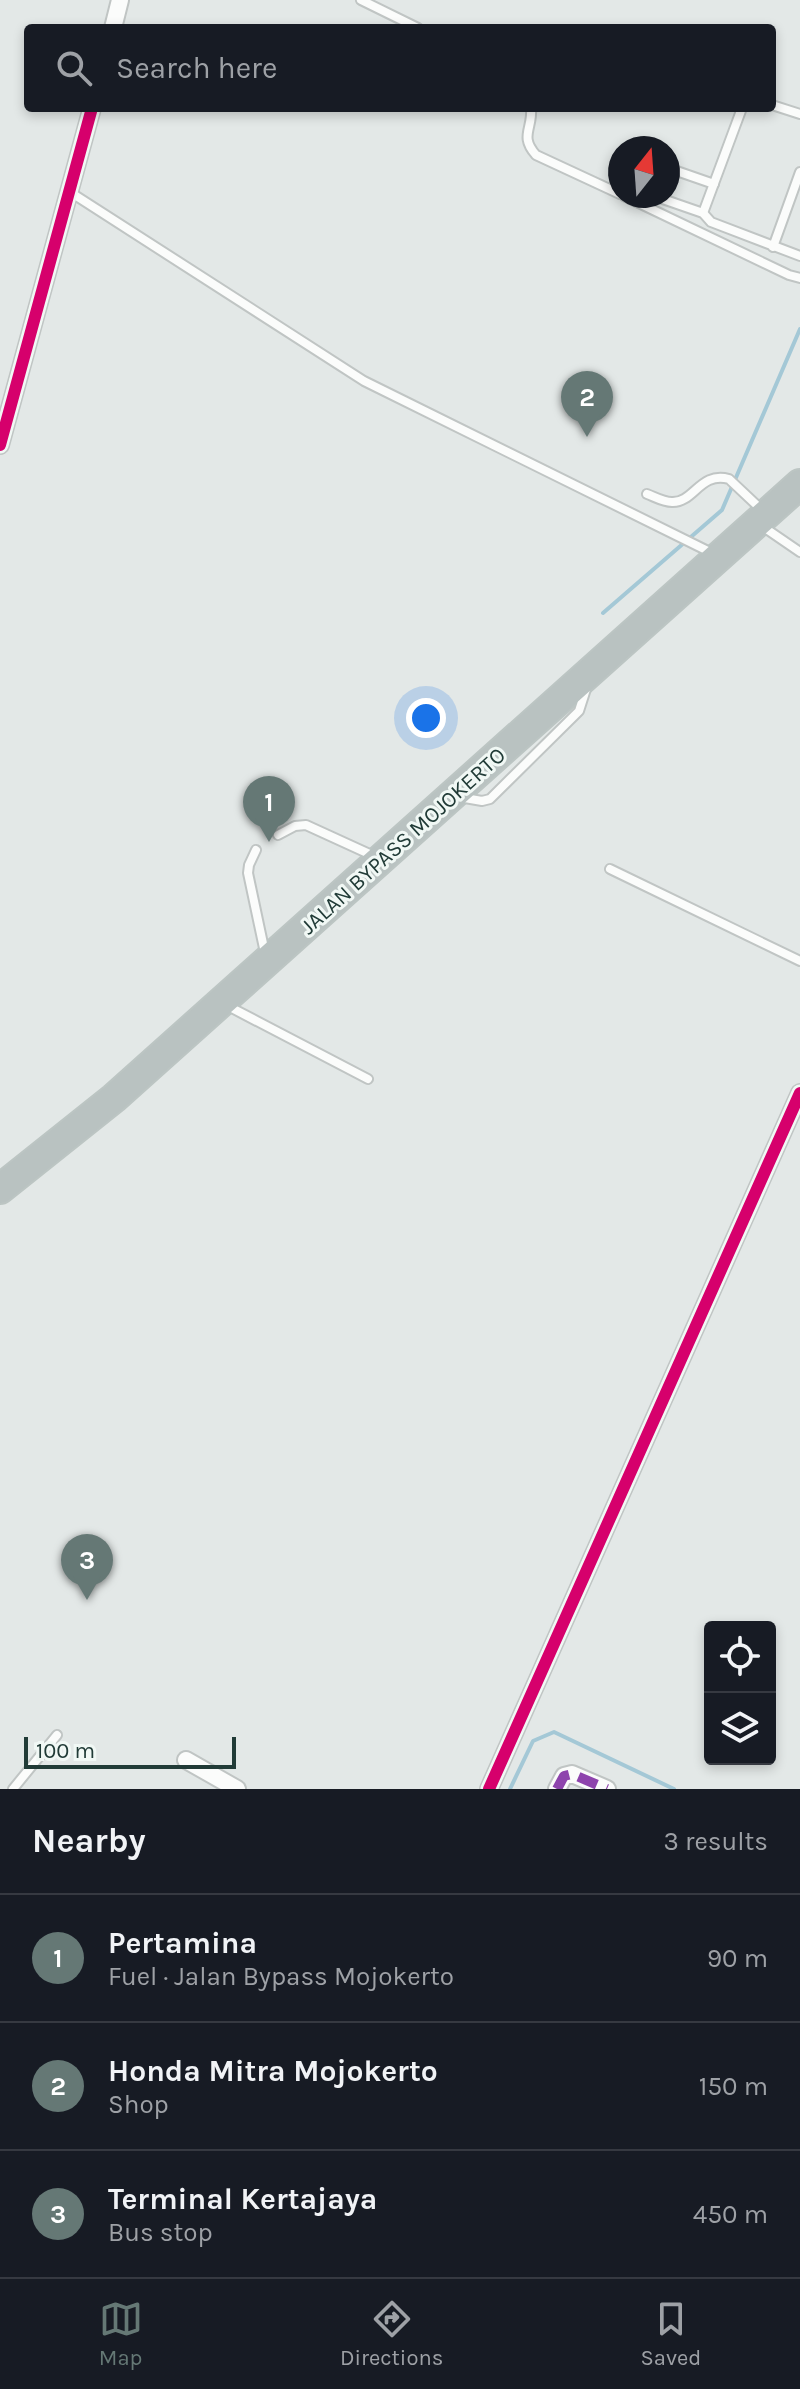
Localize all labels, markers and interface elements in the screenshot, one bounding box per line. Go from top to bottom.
search box [24,24,776,112]
icon: search [52,46,96,90]
text: Search here [116,50,277,86]
north arrow [608,136,680,208]
pin: 2 [561,371,613,437]
your location [406,698,446,738]
street label: JALAN BYPASS MOJOKERTO [295,742,511,940]
pin: 1 [243,776,295,842]
pin: 3 [61,1534,113,1600]
map controls [704,1621,776,1765]
button: locate [704,1621,776,1693]
button: layers [704,1693,776,1765]
scale bar [24,1733,236,1769]
text: 100 m [36,1738,95,1764]
text: Nearby [32,1821,146,1861]
text: 3 results [664,1826,768,1857]
text: Pertamina [108,1925,257,1961]
text: 1 [53,1943,63,1974]
text: 90 m [707,1943,768,1974]
text: Fuel · Jalan Bypass Mojokerto [108,1961,454,1992]
text: Honda Mitra Mojokerto [108,2053,438,2089]
text: 2 [50,2071,66,2102]
text: 150 m [699,2071,768,2102]
text: Shop [108,2089,169,2120]
text: Terminal Kertajaya [108,2181,377,2217]
text: 3 [50,2199,66,2230]
text: 450 m [693,2199,768,2230]
text: Bus stop [108,2217,213,2248]
tab: Map [99,2297,143,2371]
tab: Directions [340,2297,443,2371]
tab: Saved [641,2297,701,2371]

